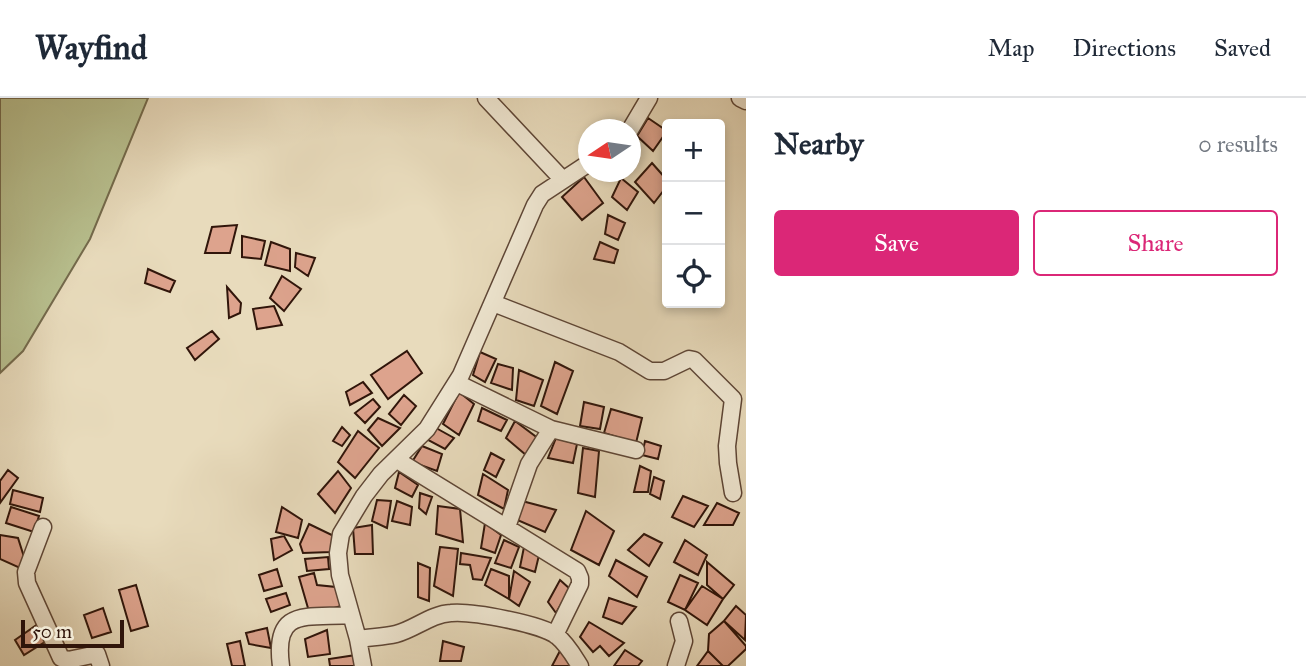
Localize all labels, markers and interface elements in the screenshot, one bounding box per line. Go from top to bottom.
text: Wayfind [35,28,147,68]
text: Map [988,33,1035,63]
text: Directions [1073,33,1176,63]
text: Saved [1214,33,1271,63]
north arrow [578,119,641,182]
map controls [662,119,725,308]
button: + [662,119,725,182]
text: Nearby [774,126,864,162]
text: 0 results [1198,130,1278,158]
button: − [662,182,725,245]
button: Save [774,210,1019,276]
button: Share [1033,210,1278,276]
button: locate [662,245,725,308]
scale bar [21,617,124,649]
text: 50 m [32,620,72,643]

